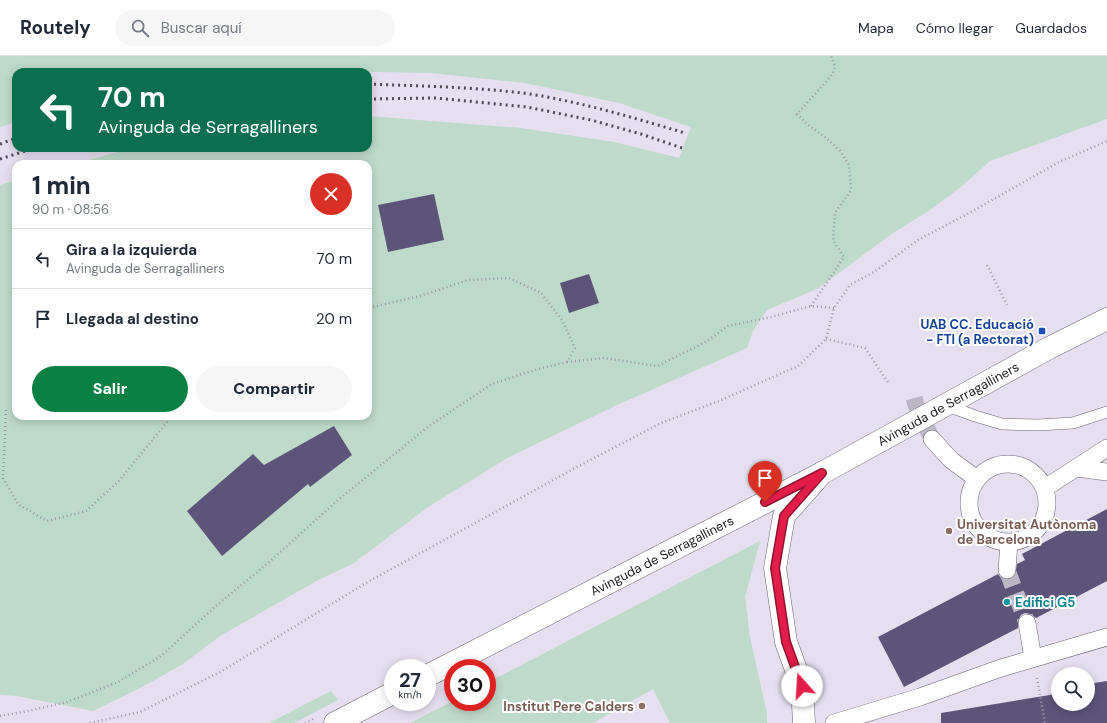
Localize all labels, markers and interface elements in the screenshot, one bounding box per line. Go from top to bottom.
search box [115,10,395,46]
text: Routely [20,15,91,40]
icon: search [129,17,151,39]
text: Buscar aquí [161,18,242,38]
text: Mapa [858,19,894,37]
text: Cómo llegar [916,19,993,37]
text: Guardados [1015,19,1087,37]
text: 70 m [98,79,166,116]
icon: left [32,84,84,136]
text: Avinguda de Serragalliners [98,115,318,139]
text: 1 min [32,170,91,201]
button: close [310,173,352,215]
text: 90 m · 08:56 [32,201,109,218]
text: Gira a la izquierda [66,240,197,260]
icon: left [32,248,54,270]
text: 70 m [317,249,352,269]
text: Avinguda de Serragalliners [66,260,225,277]
icon: arrive [32,308,54,330]
text: Llegada al destino [66,309,199,329]
text: 20 m [316,309,352,329]
place label: UAB CC. Educació - FTI (a Rectorat) [920,316,1034,348]
marker: UAB CC. Educació - FTI (a Rectorat) [1037,326,1047,336]
street label: Avinguda de Serragalliners [874,358,1022,449]
button: Salir [32,366,188,412]
button: Compartir [196,366,352,412]
pin [748,461,782,502]
icon: arrive [754,467,776,489]
street label: Avinguda de Serragalliners [587,511,736,599]
place label: Universitat Autònoma de Barcelona [957,516,1096,548]
marker: Universitat Autònoma de Barcelona [944,526,954,536]
place label: Edifici G5 [1015,594,1075,611]
marker: Edifici G5 [1002,597,1012,607]
speed limit sign: 30 [444,659,496,711]
position arrow [781,665,823,707]
text: 27 [399,667,421,693]
map controls [1051,667,1095,711]
button: search [1051,667,1095,711]
text: km/h [398,688,422,701]
place label: Institut Pere Calders [503,698,634,715]
marker: Institut Pere Calders [637,701,647,711]

